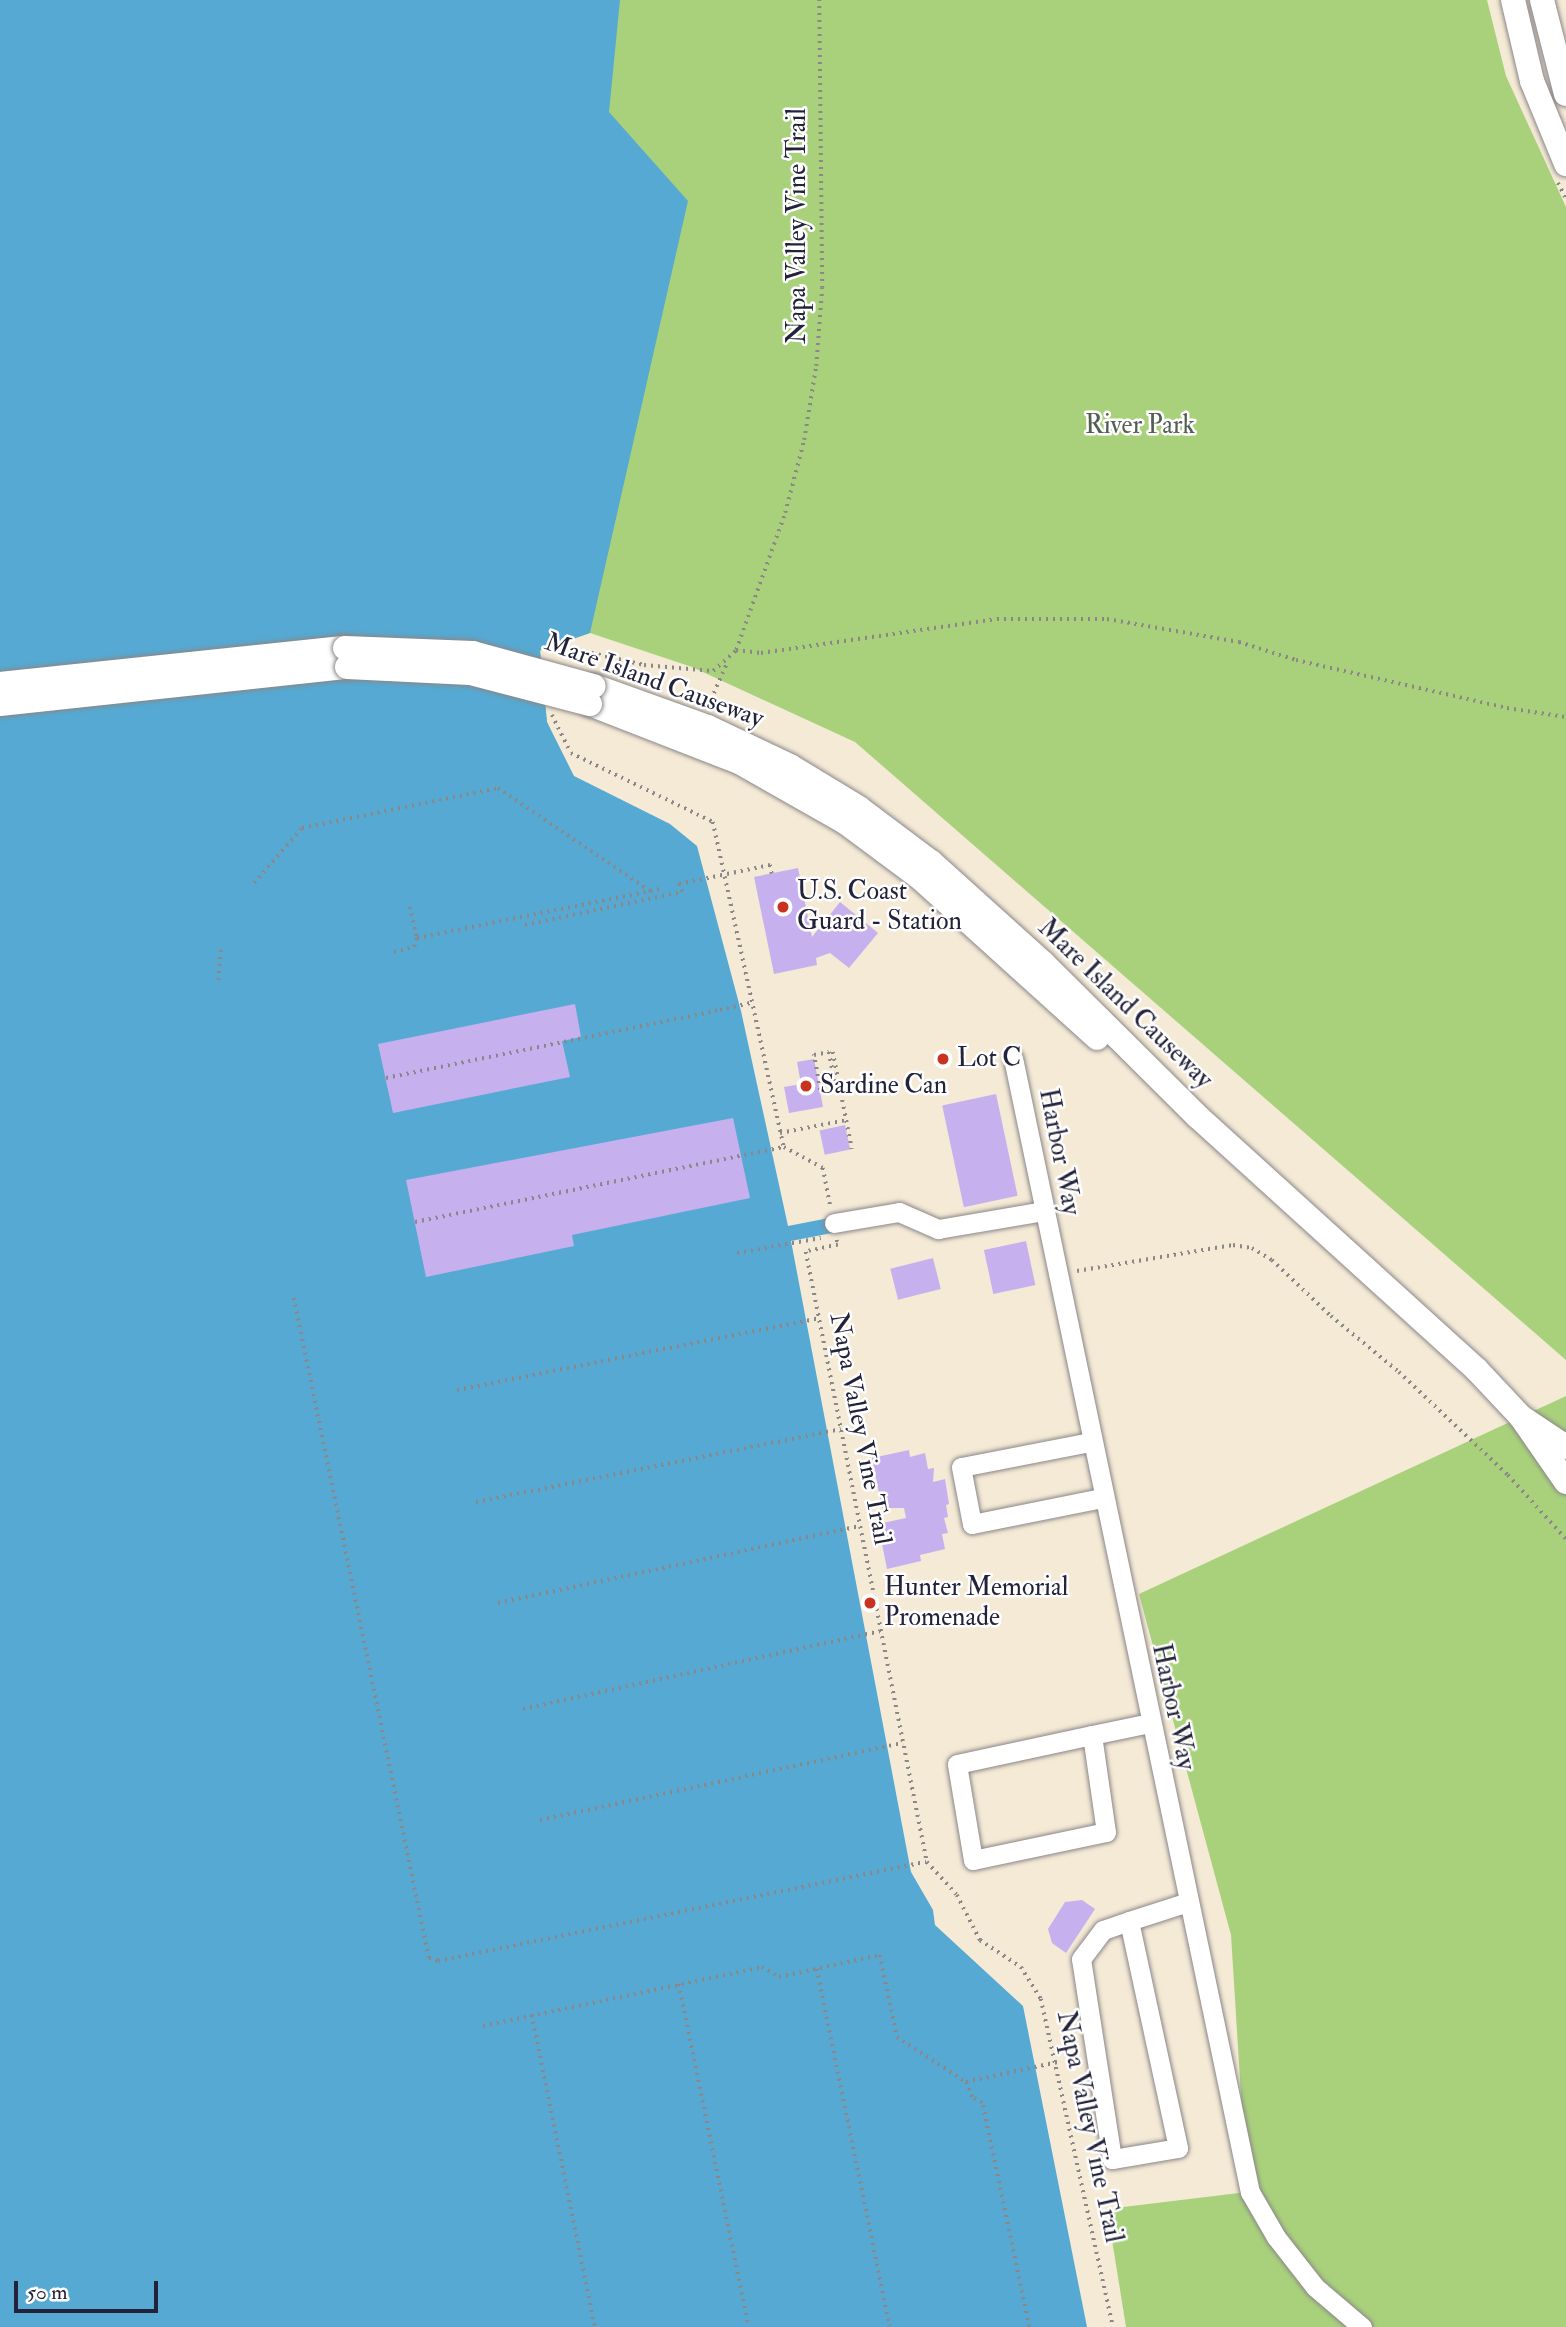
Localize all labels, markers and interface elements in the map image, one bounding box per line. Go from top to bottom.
street label: Napa Valley Vine Trail [782,108,814,344]
park label: River Park [1085,410,1195,442]
street label: Mare Island Causeway [540,627,768,735]
place label: U.S. Coast Guard - Station [797,876,962,938]
marker: U.S. Coast Guard - Station [775,899,791,915]
street label: Mare Island Causeway [1031,913,1219,1095]
place label: Lot C [957,1043,1021,1075]
marker: Lot C [935,1051,951,1067]
place label: Sardine Can [820,1070,947,1102]
marker: Sardine Can [798,1078,814,1094]
street label: Harbor Way [1031,1086,1087,1218]
street label: Napa Valley Vine Trail [822,1310,898,1548]
place label: Hunter Memorial Promenade [884,1572,1068,1634]
marker: Hunter Memorial Promenade [862,1595,878,1611]
street label: Harbor Way [1144,1641,1202,1773]
street label: Napa Valley Vine Trail [1049,2008,1129,2246]
scale bar [18,2268,161,2312]
text: 50 m [27,2279,68,2306]

